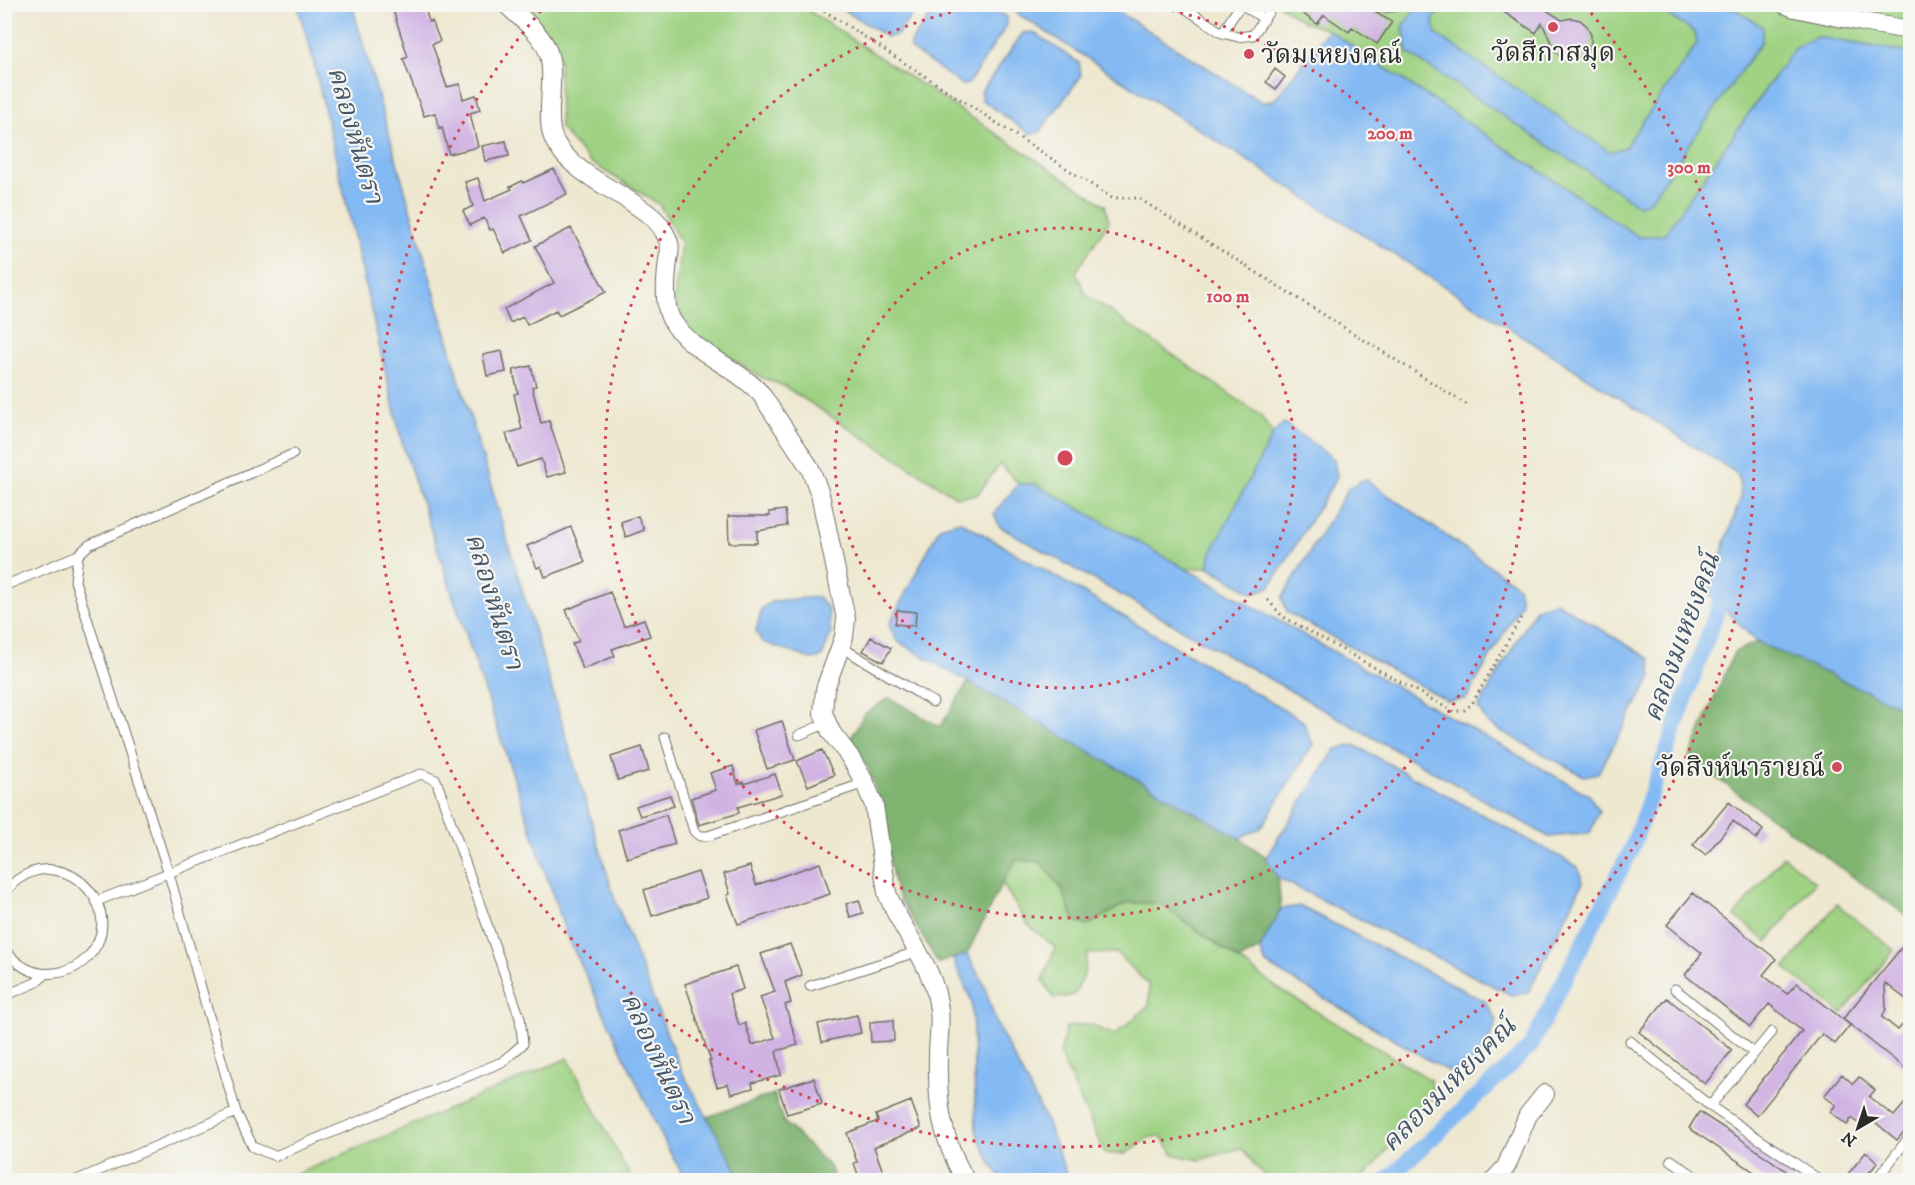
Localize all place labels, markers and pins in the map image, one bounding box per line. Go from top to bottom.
marker: วัดสีกาสมุด [1546,20,1560,34]
place label: วัดสีกาสมุด [1491,37,1615,70]
place label: วัดมเหยงคณ์ [1261,38,1402,72]
marker: วัดมเหยงคณ์ [1242,47,1256,61]
centre of rings [1055,448,1075,468]
place label: วัดสิงห์นารายณ์ [1656,751,1825,785]
marker: วัดสิงห์นารายณ์ [1830,760,1844,774]

